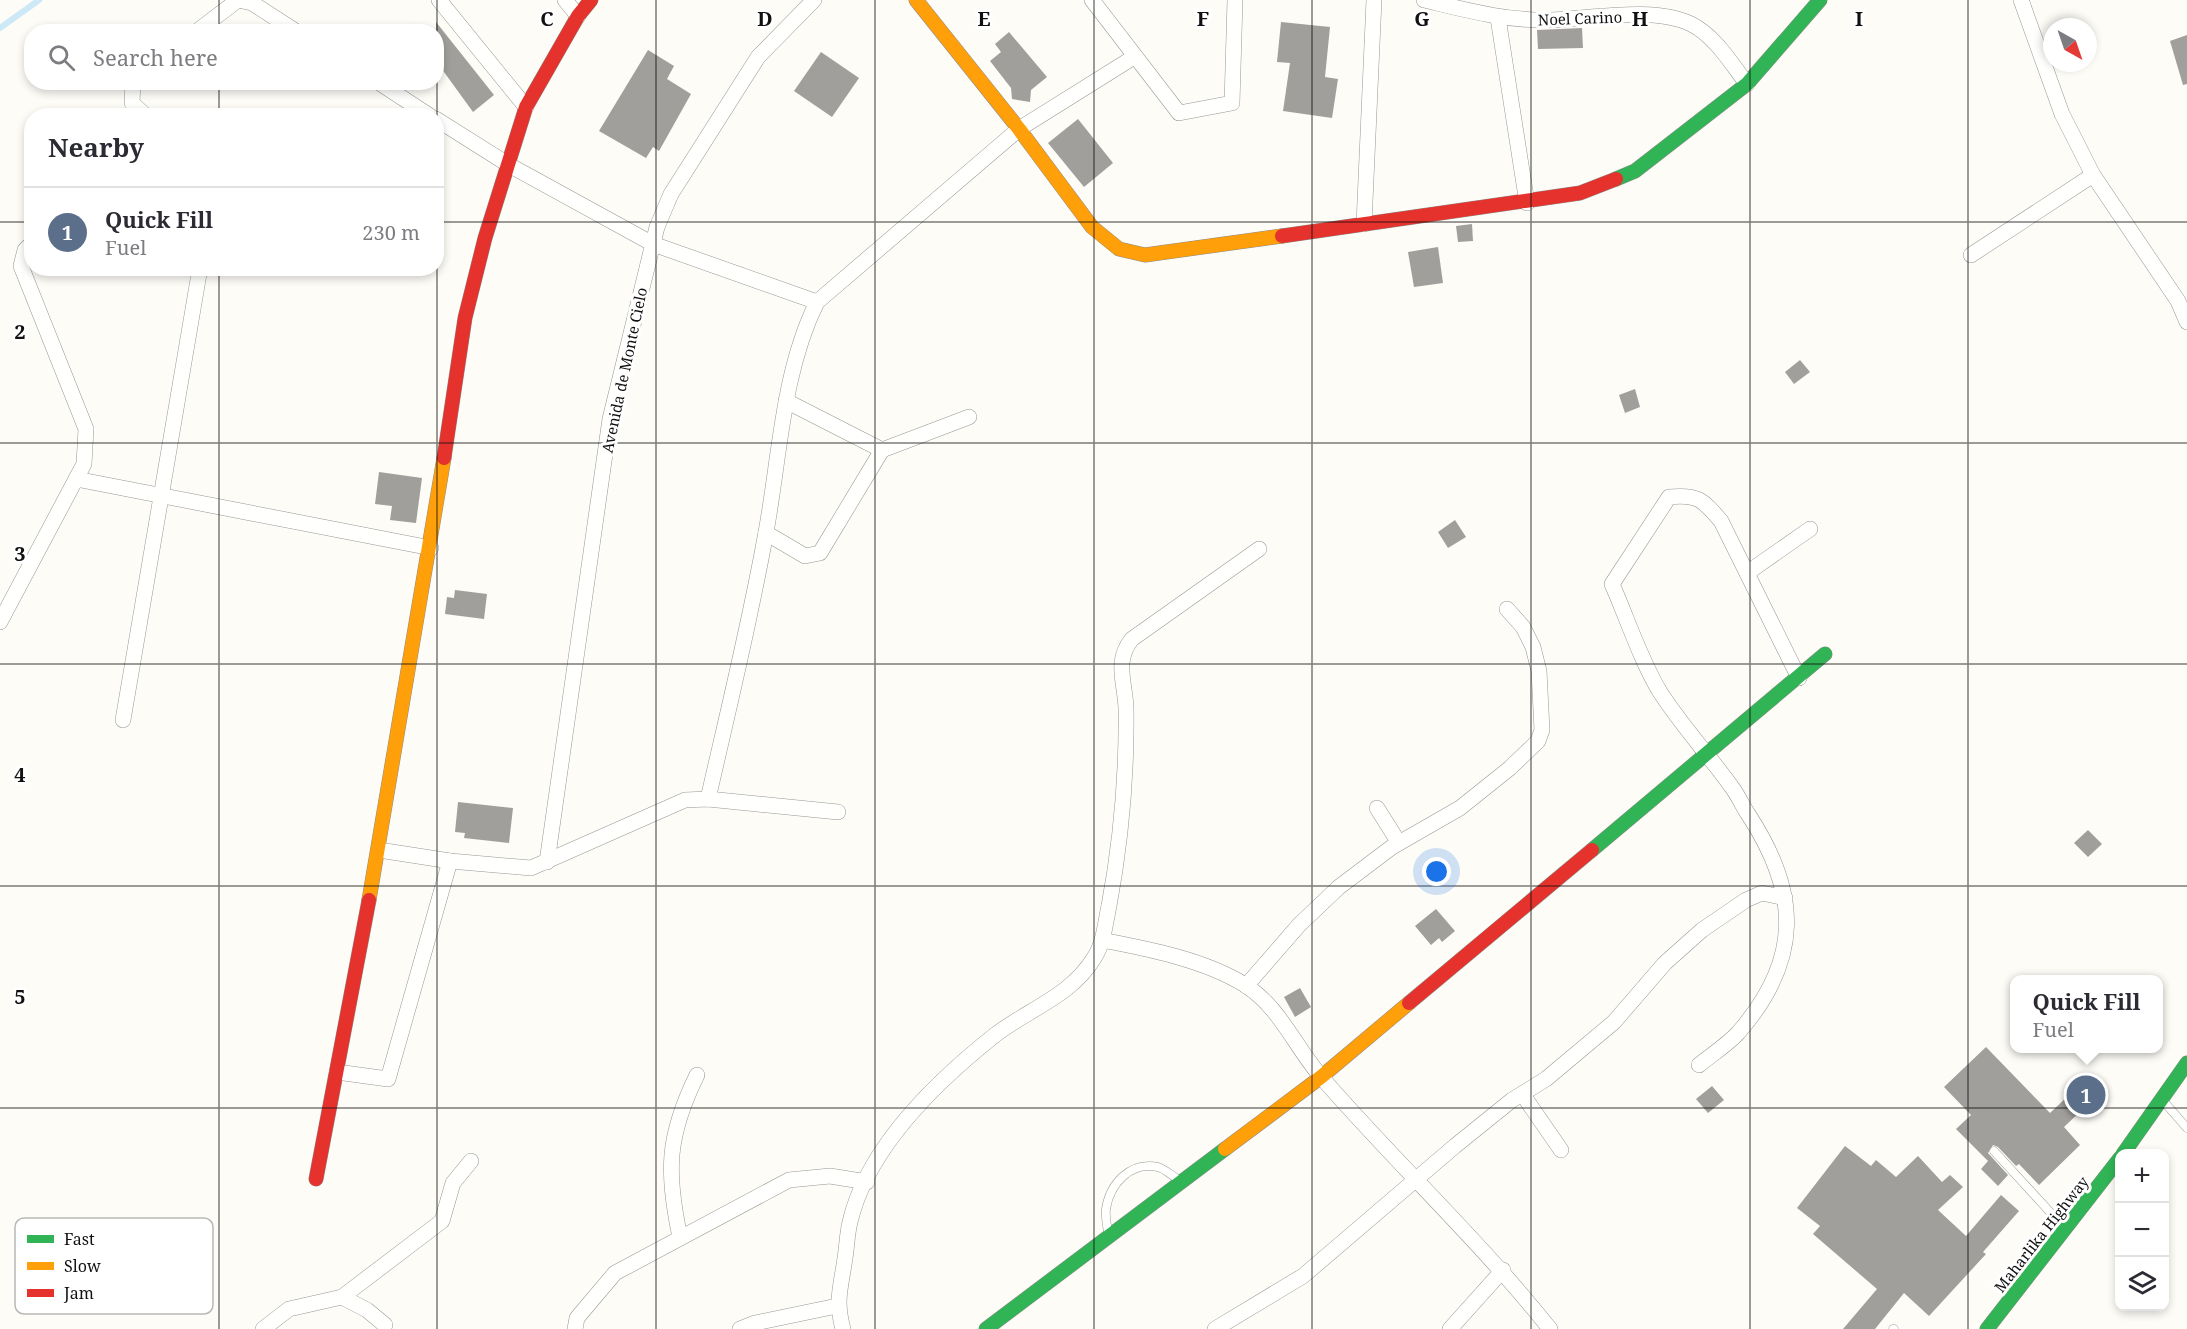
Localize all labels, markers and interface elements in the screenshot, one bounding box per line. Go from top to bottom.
text: C [540,5,554,32]
text: D [757,5,773,32]
text: E [977,5,991,32]
text: F [1197,5,1209,32]
text: G [1414,5,1430,32]
text: H [1632,5,1648,32]
text: I [1855,5,1863,32]
street label: Noel Carino [1537,7,1623,29]
north arrow [2043,18,2097,72]
search box [24,24,444,90]
icon: search [45,41,78,74]
text: Search here [93,42,218,72]
text: Nearby [48,129,144,165]
text: Quick Fill [105,204,213,234]
text: 1 [62,219,73,246]
text: 230 m [362,219,420,246]
text: Fuel [105,234,146,261]
street label: Avenida de Monte Cielo [597,286,651,454]
text: 2 [14,318,26,345]
text: 3 [14,540,26,567]
text: 4 [14,761,26,788]
your location [1422,857,1451,886]
popup [2010,975,2163,1053]
text: 5 [14,983,26,1010]
text: Quick Fill [2033,986,2140,1016]
text: Fuel [2033,1016,2074,1043]
pin: 1 [2066,1072,2106,1118]
map controls [2115,1149,2169,1311]
button: + [2115,1149,2169,1203]
street label: Maharlika Highway [1989,1171,2093,1296]
button: − [2115,1203,2169,1257]
legend [15,1218,213,1314]
text: Fast [64,1228,95,1250]
text: Slow [64,1255,101,1277]
button: layers [2115,1257,2169,1311]
text: Jam [63,1282,94,1304]

